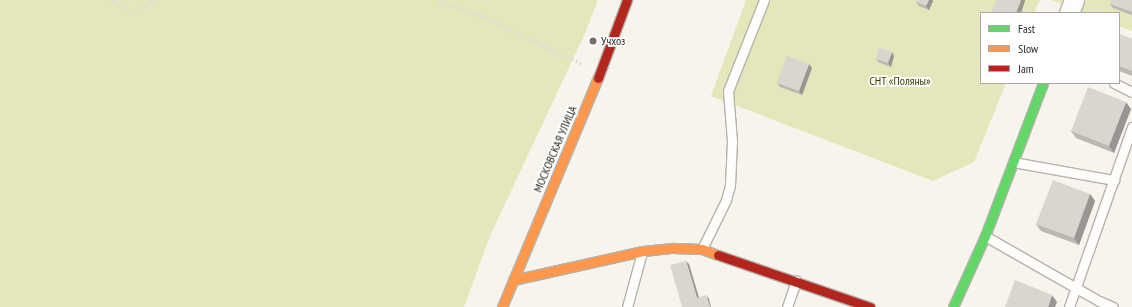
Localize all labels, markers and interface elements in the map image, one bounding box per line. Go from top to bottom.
legend [980,12,1120,84]
text: Fast [1018,21,1035,36]
place label: Учхоз [601,34,625,48]
marker: Учхоз [588,36,598,46]
text: Slow [1018,41,1038,56]
text: Jam [1018,61,1034,76]
park label: СНТ «Поляны» [869,74,931,88]
street label: МОСКОВСКАЯ УЛИЦА [530,103,580,195]

